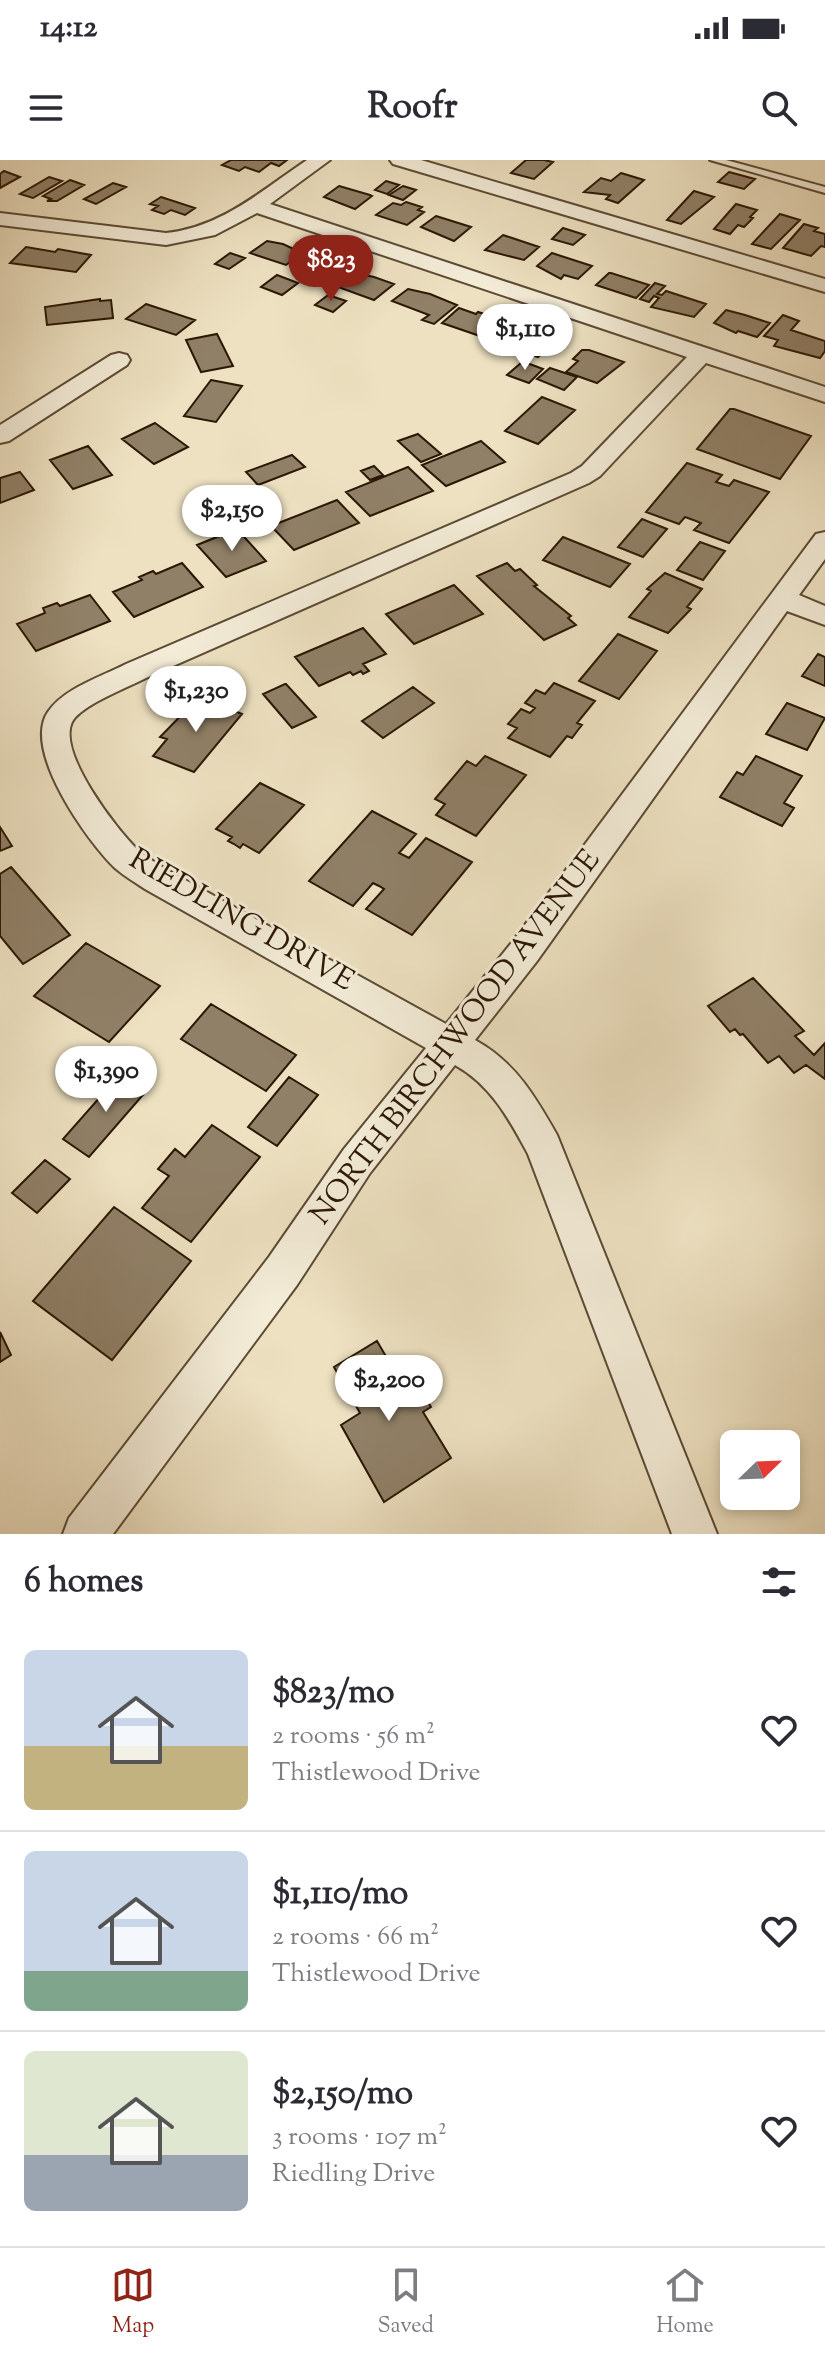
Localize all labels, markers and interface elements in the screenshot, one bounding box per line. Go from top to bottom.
text: 14:12 [40,7,97,50]
text: Roofr [367,82,458,134]
icon: menu [24,86,68,130]
icon: search [757,86,801,130]
pin: $823 [284,235,378,303]
text: $823 [306,242,356,279]
pin: $1,110 [460,304,590,372]
text: $1,110 [495,311,555,348]
pin: $2,150 [167,485,297,553]
text: $2,150 [200,492,264,529]
pin: $1,230 [131,666,261,734]
text: $1,230 [163,673,229,710]
street label: RIEDLING DRIVE [120,839,362,1003]
street label: NORTH BIRCHWOOD AVENUE [300,841,612,1235]
pin: $1,390 [41,1046,171,1114]
text: $1,390 [73,1053,139,1090]
pin: $2,200 [324,1355,454,1423]
text: $2,200 [353,1362,425,1399]
north arrow [720,1430,800,1510]
map controls [720,1430,800,1510]
text: 6 homes [24,1558,143,1607]
icon: filters [757,1560,801,1604]
text: $823/mo [272,1669,395,1718]
icon: home [88,1682,184,1778]
icon: heart [757,1708,801,1752]
text: 2 rooms · 56 m² [272,1718,435,1755]
text: Thistlewood Drive [272,1755,481,1792]
text: $1,110/mo [272,1870,408,1919]
icon: home [88,1883,184,1979]
icon: heart [757,1909,801,1953]
text: 2 rooms · 66 m² [272,1919,439,1956]
text: Thistlewood Drive [272,1956,481,1993]
text: $2,150/mo [272,2070,413,2119]
icon: home [88,2083,184,2179]
icon: heart [757,2109,801,2153]
text: 3 rooms · 107 m² [272,2119,447,2156]
text: Riedling Drive [272,2156,435,2193]
tab: Map [111,2263,155,2343]
tab: Saved [377,2263,434,2343]
tab: Home [656,2263,714,2343]

